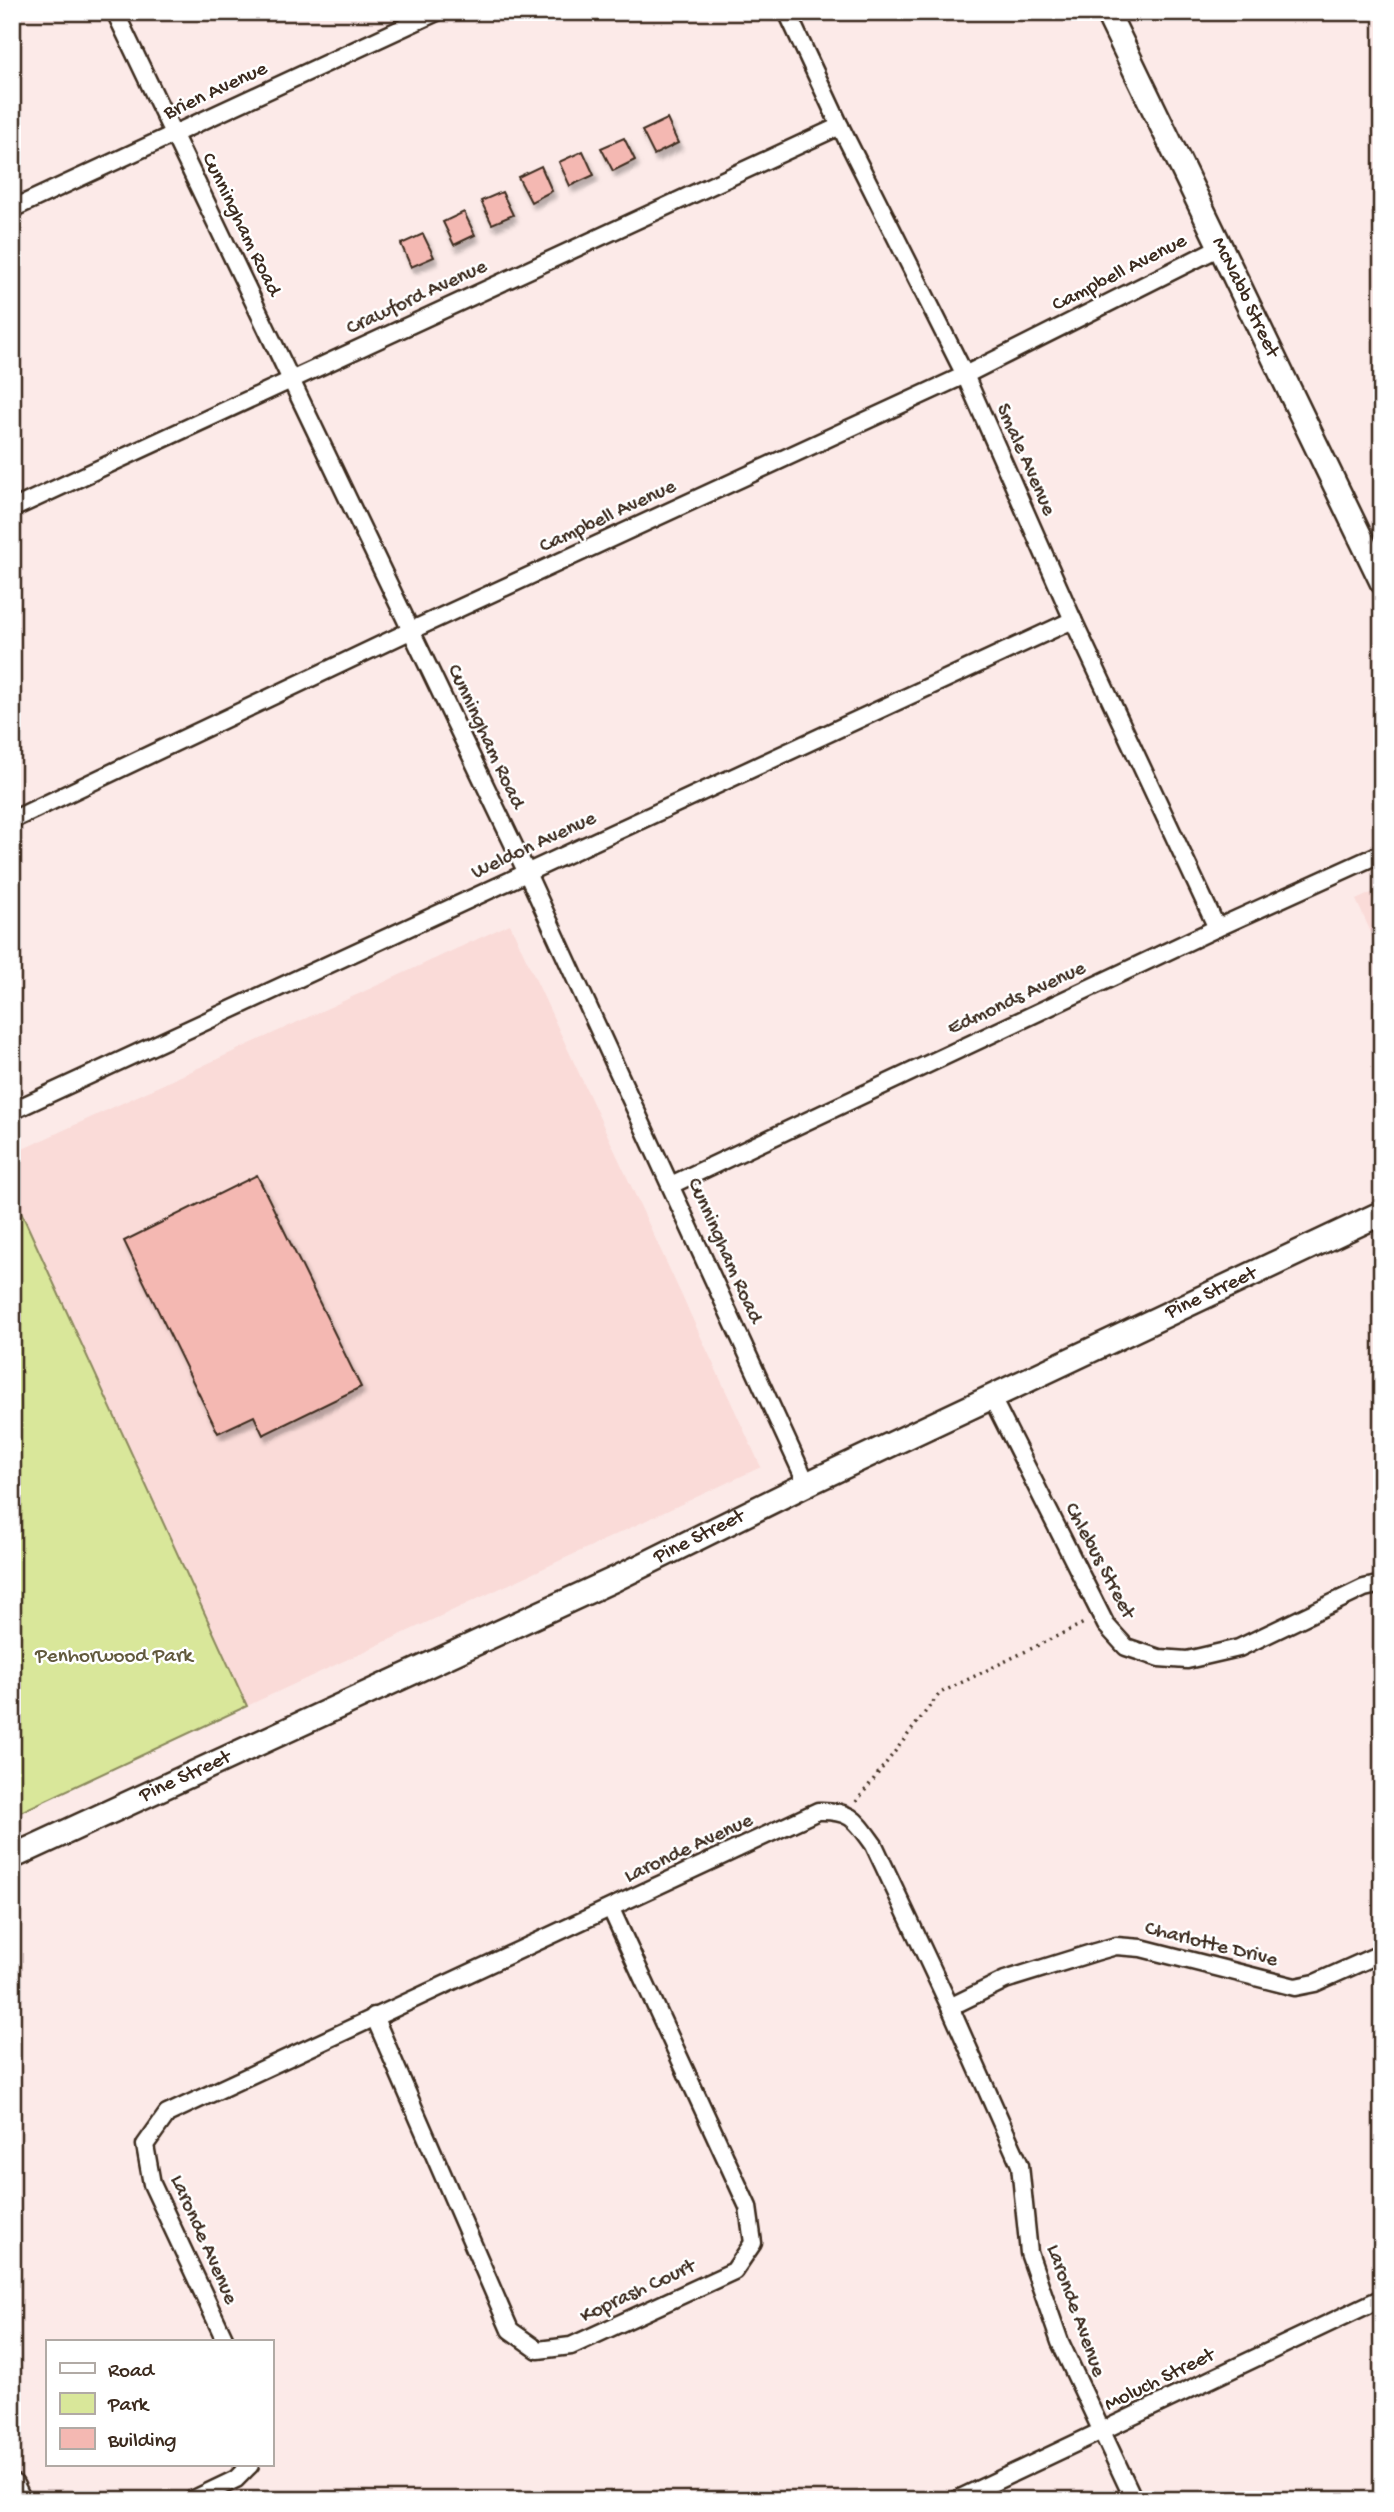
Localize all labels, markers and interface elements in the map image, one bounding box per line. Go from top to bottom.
street label: Brien Avenue [159,57,273,127]
street label: Cunningham Road [194,149,286,302]
street label: Campbell Avenue [1049,229,1192,319]
street label: McNabb Street [1205,233,1285,364]
street label: Crawford Avenue [343,254,492,341]
street label: Smale Avenue [989,400,1061,521]
street label: Campbell Avenue [536,474,681,560]
street label: Cunningham Road [441,661,530,815]
street label: Weldon Avenue [468,806,601,886]
street label: Edmonds Avenue [944,956,1091,1042]
street label: Cunningham Road [681,1174,768,1329]
street label: Pine Street [1161,1260,1263,1326]
street label: Chlebus Street [1058,1499,1141,1625]
street label: Pine Street [649,1503,751,1571]
park label: Penhorwood Park [34,1645,195,1670]
street label: Pine Street [135,1744,237,1809]
street label: Laronde Avenue [621,1808,758,1890]
street label: Charlotte Drive [1142,1916,1281,1974]
street label: Laronde Avenue [163,2171,243,2310]
street label: Laronde Avenue [1039,2241,1111,2382]
street label: Koprash Court [577,2253,702,2330]
legend [46,2340,273,2466]
street label: Moluch Street [1101,2343,1221,2418]
text: Road [108,2360,156,2385]
text: Park [107,2394,151,2419]
text: Building [107,2430,177,2455]

